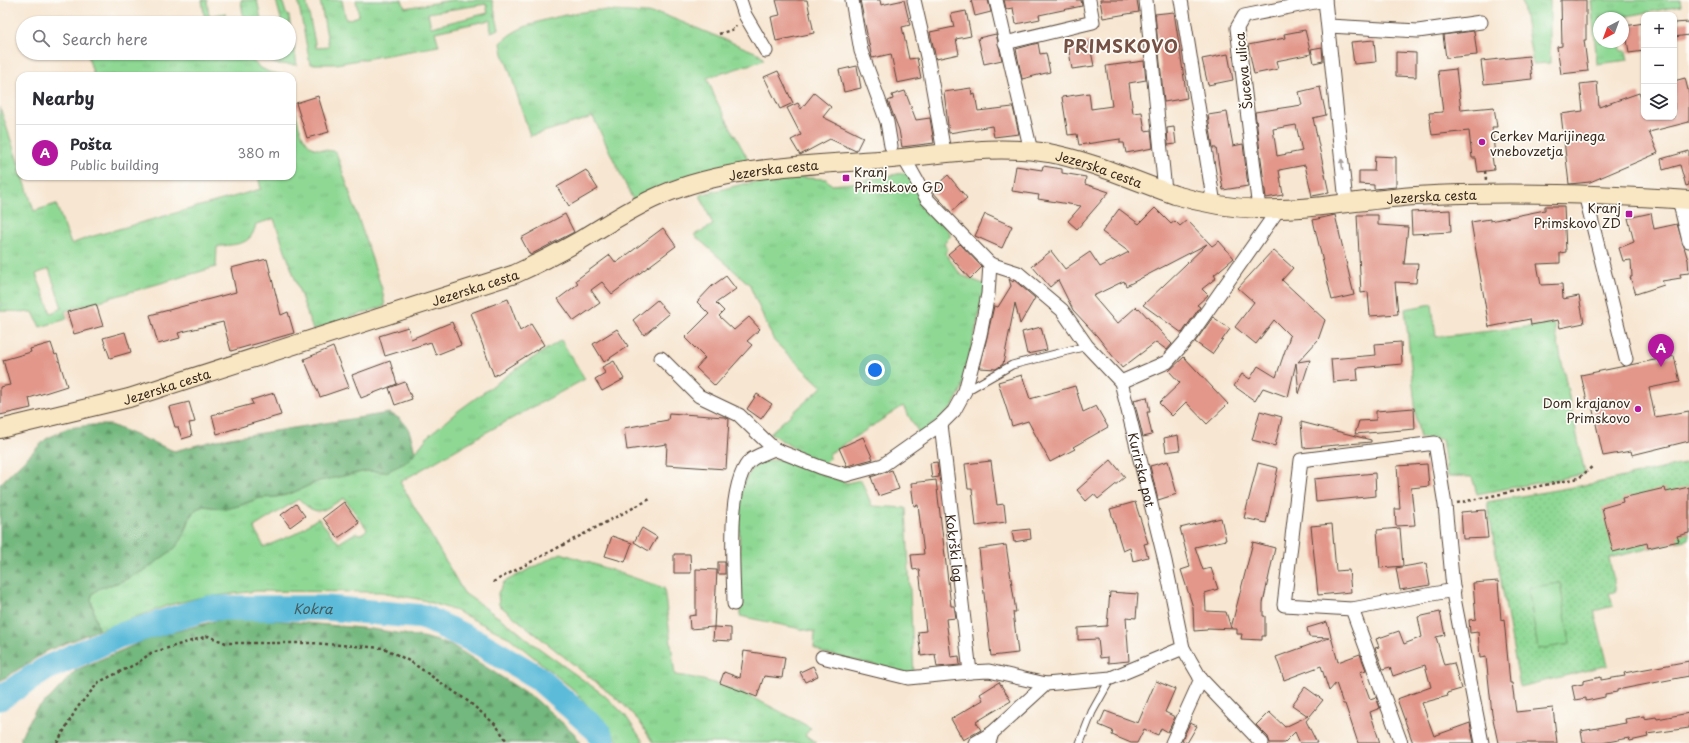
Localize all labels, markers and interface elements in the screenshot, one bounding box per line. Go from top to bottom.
north arrow [1593,12,1629,48]
map controls [1641,12,1677,120]
button: + [1641,12,1677,48]
search box [16,16,296,60]
icon: search [30,27,52,49]
text: Search here [62,27,148,50]
street label: Šuceva ulica [1229,31,1257,111]
district label: PRIMSKOVO [1063,33,1179,59]
button: − [1641,48,1677,84]
button: layers [1641,84,1677,120]
text: Nearby [32,85,94,111]
place label: Cerkev Marijinega vnebovzetja [1490,126,1606,160]
text: Pošta [70,132,112,155]
marker: Cerkev Marijinega vnebovzetja [1477,137,1487,147]
text: A [40,143,50,162]
text: 380 m [237,143,280,162]
street label: Jezerska cesta [1054,145,1146,192]
street label: Jezerska cesta [727,154,820,184]
text: Public building [70,155,159,174]
one-way arrow [1339,158,1346,170]
place label: Kranj Primskovo GD [854,162,944,196]
marker: Kranj Primskovo GD [841,173,851,183]
street label: Jezerska cesta [1385,184,1478,208]
place label: Kranj Primskovo ZD [1534,198,1621,232]
marker: Kranj Primskovo ZD [1624,209,1634,219]
street label: Jezerska cesta [429,264,522,310]
pin: A [1648,334,1674,367]
your location [865,360,885,380]
street label: Jezerska cesta [121,363,213,409]
place label: Dom krajanov Primskovo [1543,393,1630,427]
marker: Dom krajanov Primskovo [1633,404,1643,414]
street label: Kurirska pot [1124,430,1161,509]
street label: Kokrški log [942,513,969,583]
water label: Kokra [293,597,334,619]

